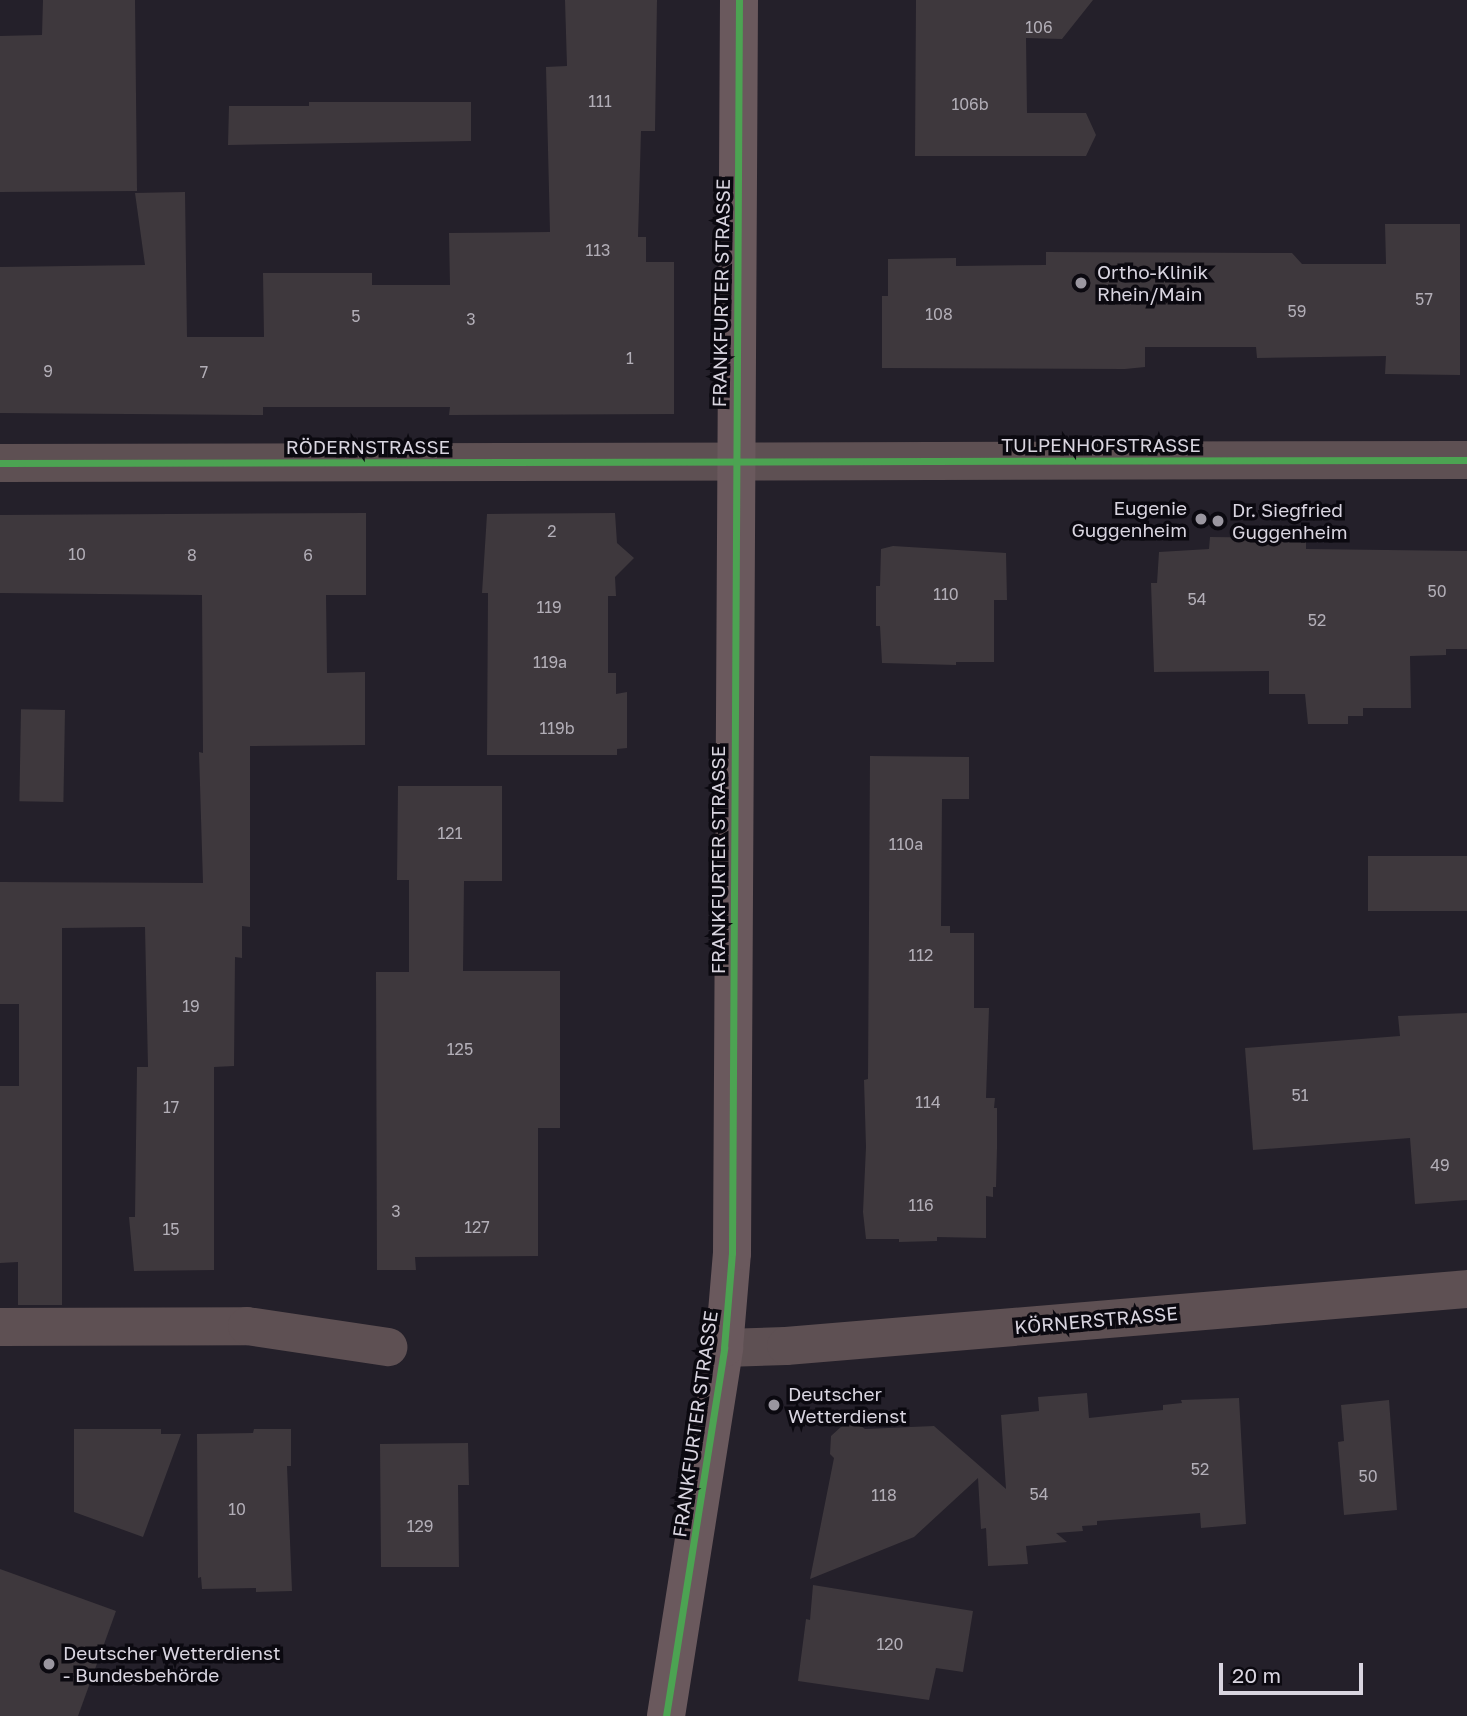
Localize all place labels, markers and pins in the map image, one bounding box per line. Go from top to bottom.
place label: Ortho-Klinik Rhein/Main [1097,261,1208,305]
marker: Ortho-Klinik Rhein/Main [1071,273,1091,293]
place label: Eugenie Guggenheim [1071,497,1187,541]
place label: Dr. Siegfried Guggenheim [1232,499,1348,543]
marker: Eugenie Guggenheim [1193,511,1209,527]
marker: Dr. Siegfried Guggenheim [1210,513,1226,529]
place label: Deutscher Wetterdienst [788,1383,907,1427]
marker: Deutscher Wetterdienst [766,1397,782,1413]
place label: Deutscher Wetterdienst - Bundesbehörde [63,1642,281,1686]
marker: Deutscher Wetterdienst - Bundesbehörde [41,1656,57,1672]

